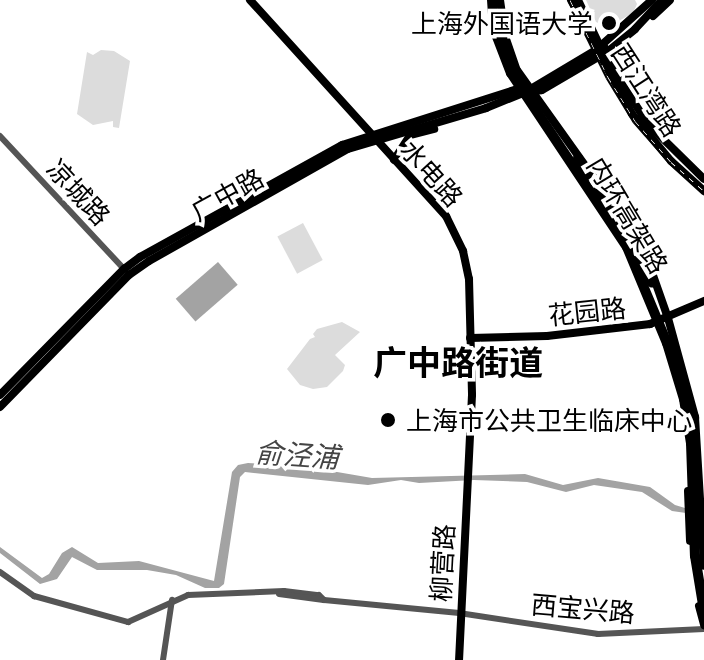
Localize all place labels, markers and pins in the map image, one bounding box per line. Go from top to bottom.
place label: 上海外国语大学 [411,7,593,39]
marker: 上海外国语大学 [600,14,618,32]
place label: 上海市公共卫生临床中心 [406,404,692,436]
marker: 上海市公共卫生临床中心 [377,409,399,431]

